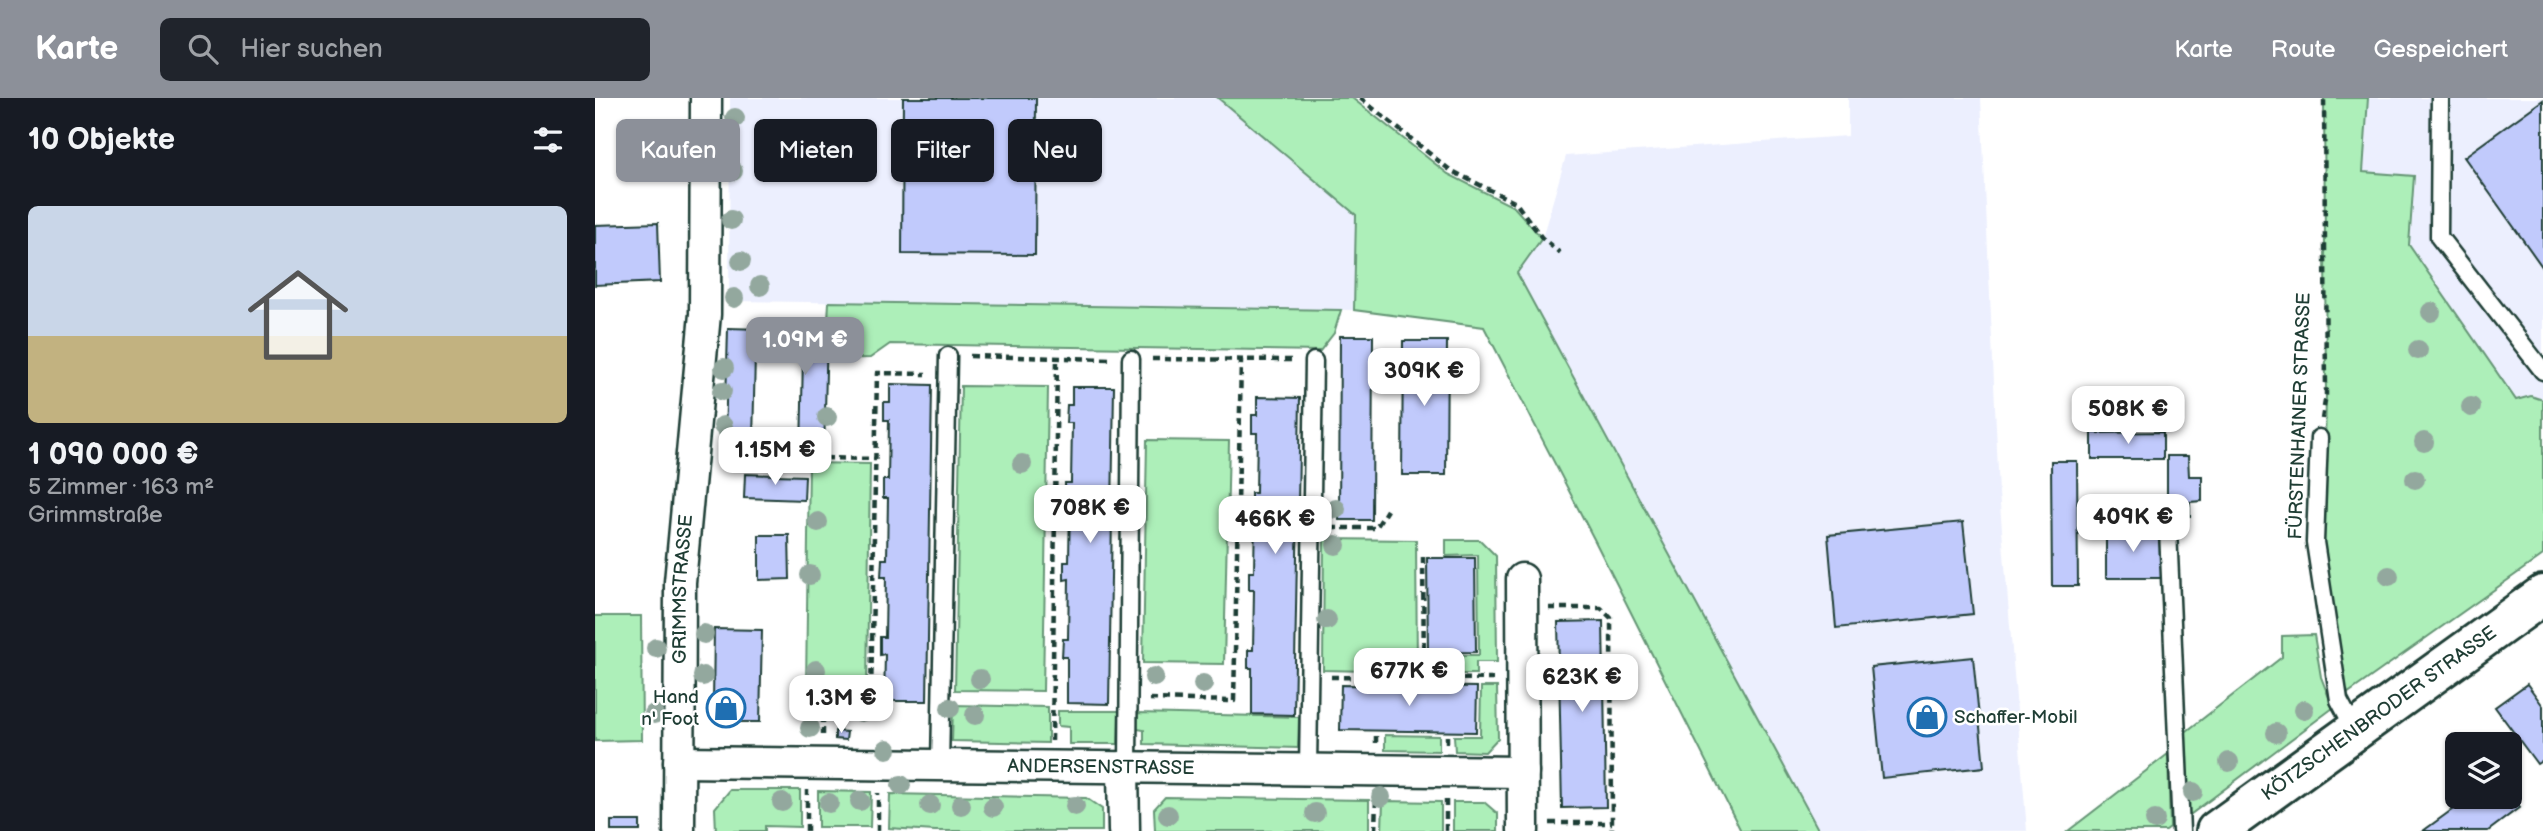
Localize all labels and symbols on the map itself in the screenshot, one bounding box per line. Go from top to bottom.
street label: FÜRSTENHAINER STRASSE [2284,292,2316,540]
pin: 1.09M € [740,317,870,377]
pin: 309K € [1367,348,1481,408]
pin: 508K € [2071,386,2185,446]
pin: 1.15M € [710,428,840,487]
pin: 708K € [1033,486,1147,545]
pin: 409K € [2076,494,2190,554]
pin: 466K € [1218,496,1332,556]
street label: GRIMMSTRASSE [668,513,698,664]
street label: KÖTZSCHENBRODER STRASSE [2257,621,2501,806]
pin: 677K € [1352,648,1466,708]
pin: 623K € [1525,654,1639,714]
pin: 1.3M € [784,676,898,735]
place label: Hand n' Foot [641,686,699,731]
shop icon: Hand n' Foot [705,687,747,729]
shop icon: Schaffer-Mobil [1906,696,1948,738]
place label: Schaffer-Mobil [1954,706,2078,729]
street label: ANDERSENSTRASSE [1007,754,1195,780]

